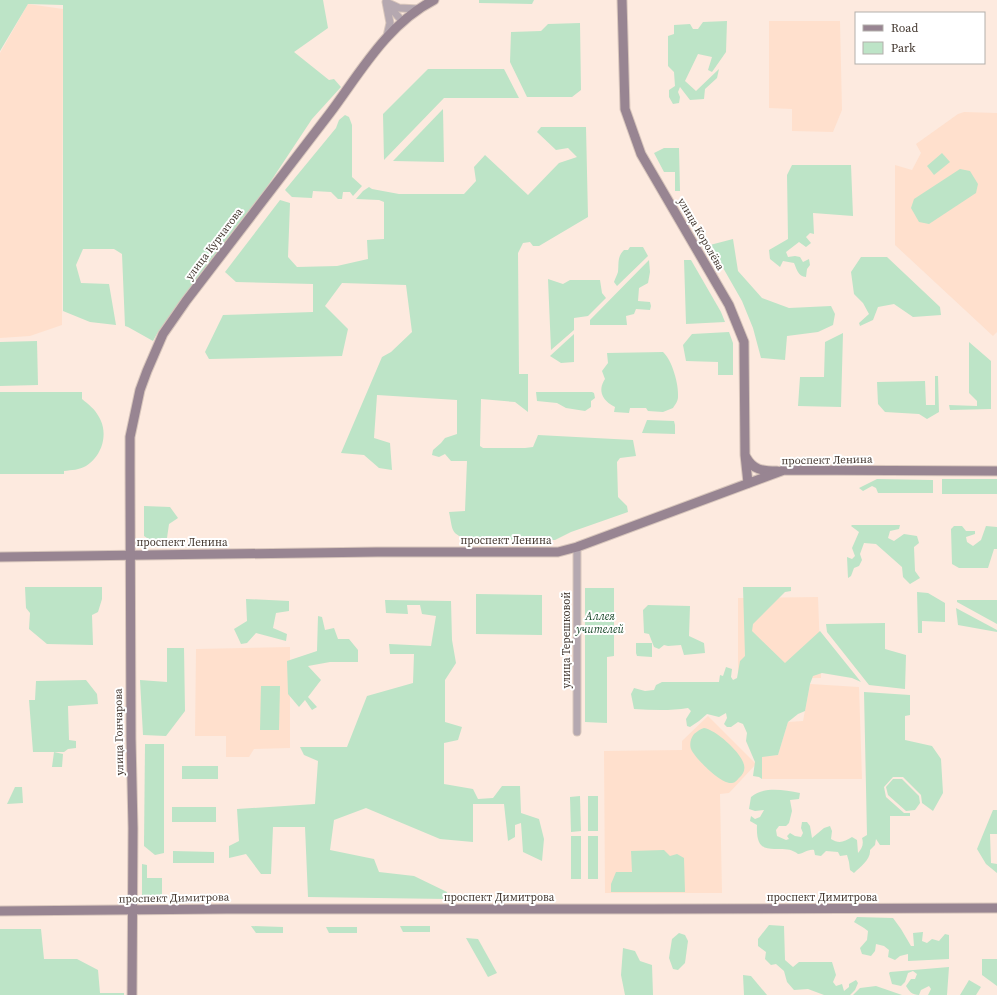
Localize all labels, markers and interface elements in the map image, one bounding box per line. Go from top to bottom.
legend [855,12,985,64]
text: Road [891,20,918,36]
text: Park [891,40,916,56]
street label: улица Королёва [674,195,728,273]
street label: улица Курчатова [182,205,246,283]
street label: проспект Ленина [781,452,873,468]
street label: проспект Ленина [461,533,552,548]
street label: проспект Ленина [137,535,228,550]
street label: улица Терешковой [559,592,574,688]
park label: Аллея учителей [574,609,624,637]
street label: улица Гончарова [111,688,127,776]
street label: проспект Димитрова [119,890,230,906]
street label: проспект Димитрова [444,890,555,905]
street label: проспект Димитрова [767,890,878,905]

